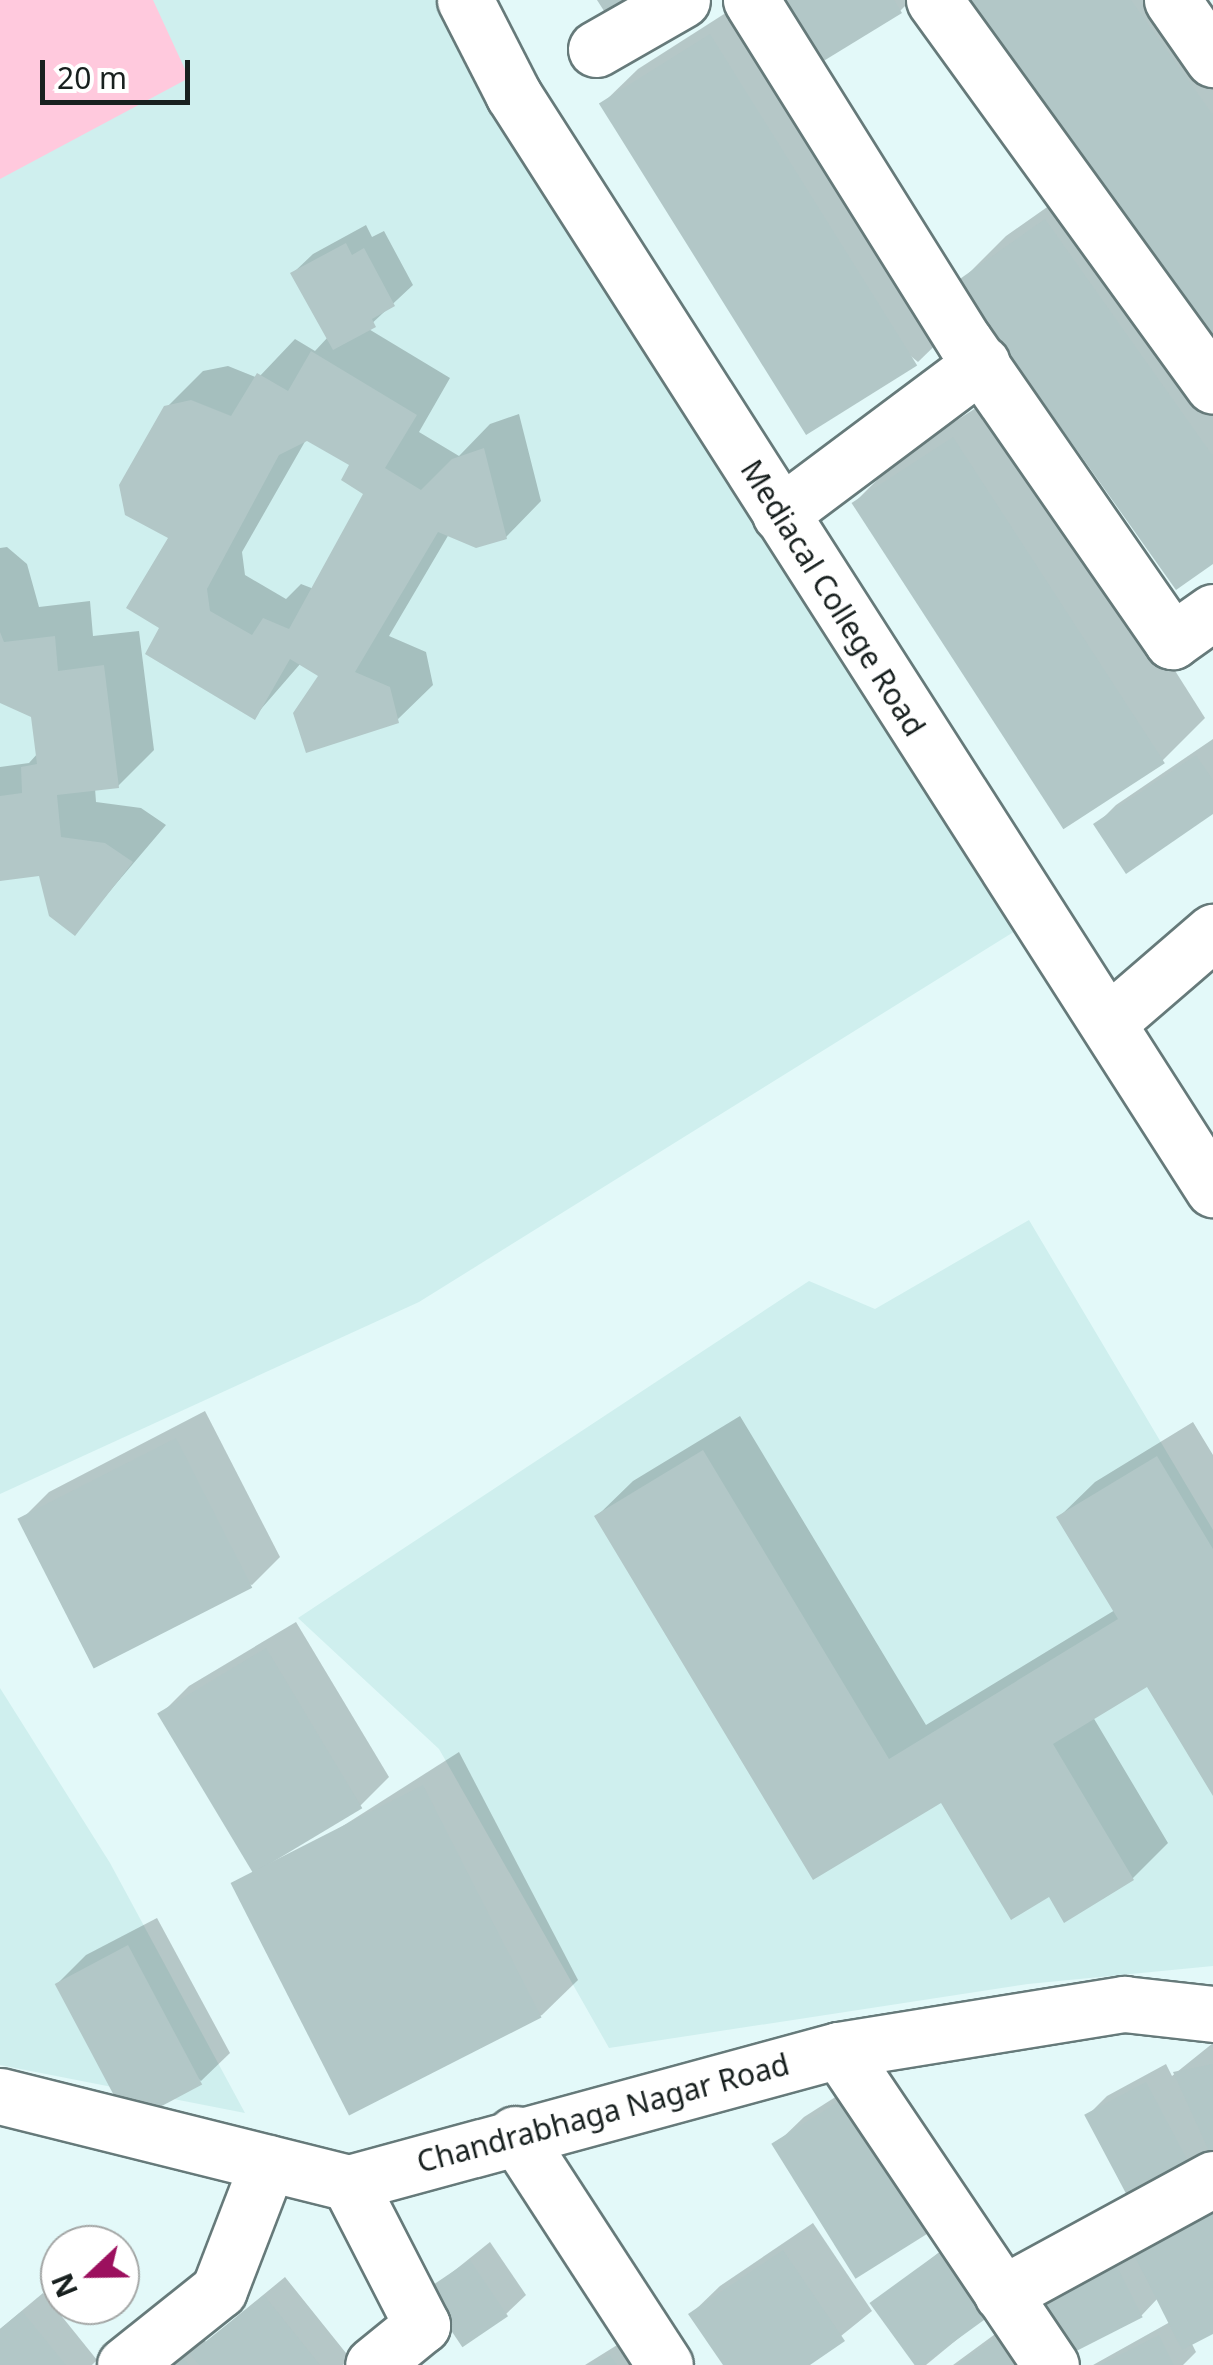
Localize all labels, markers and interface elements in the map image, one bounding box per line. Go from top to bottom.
scale bar [45,40,195,102]
text: 20 m [57,57,127,98]
street label: Mediacal College Road [733,453,933,743]
street label: Chandrabhaga Nagar Road [413,2046,793,2180]
north arrow [40,2225,140,2325]
text: N [42,2268,86,2303]

